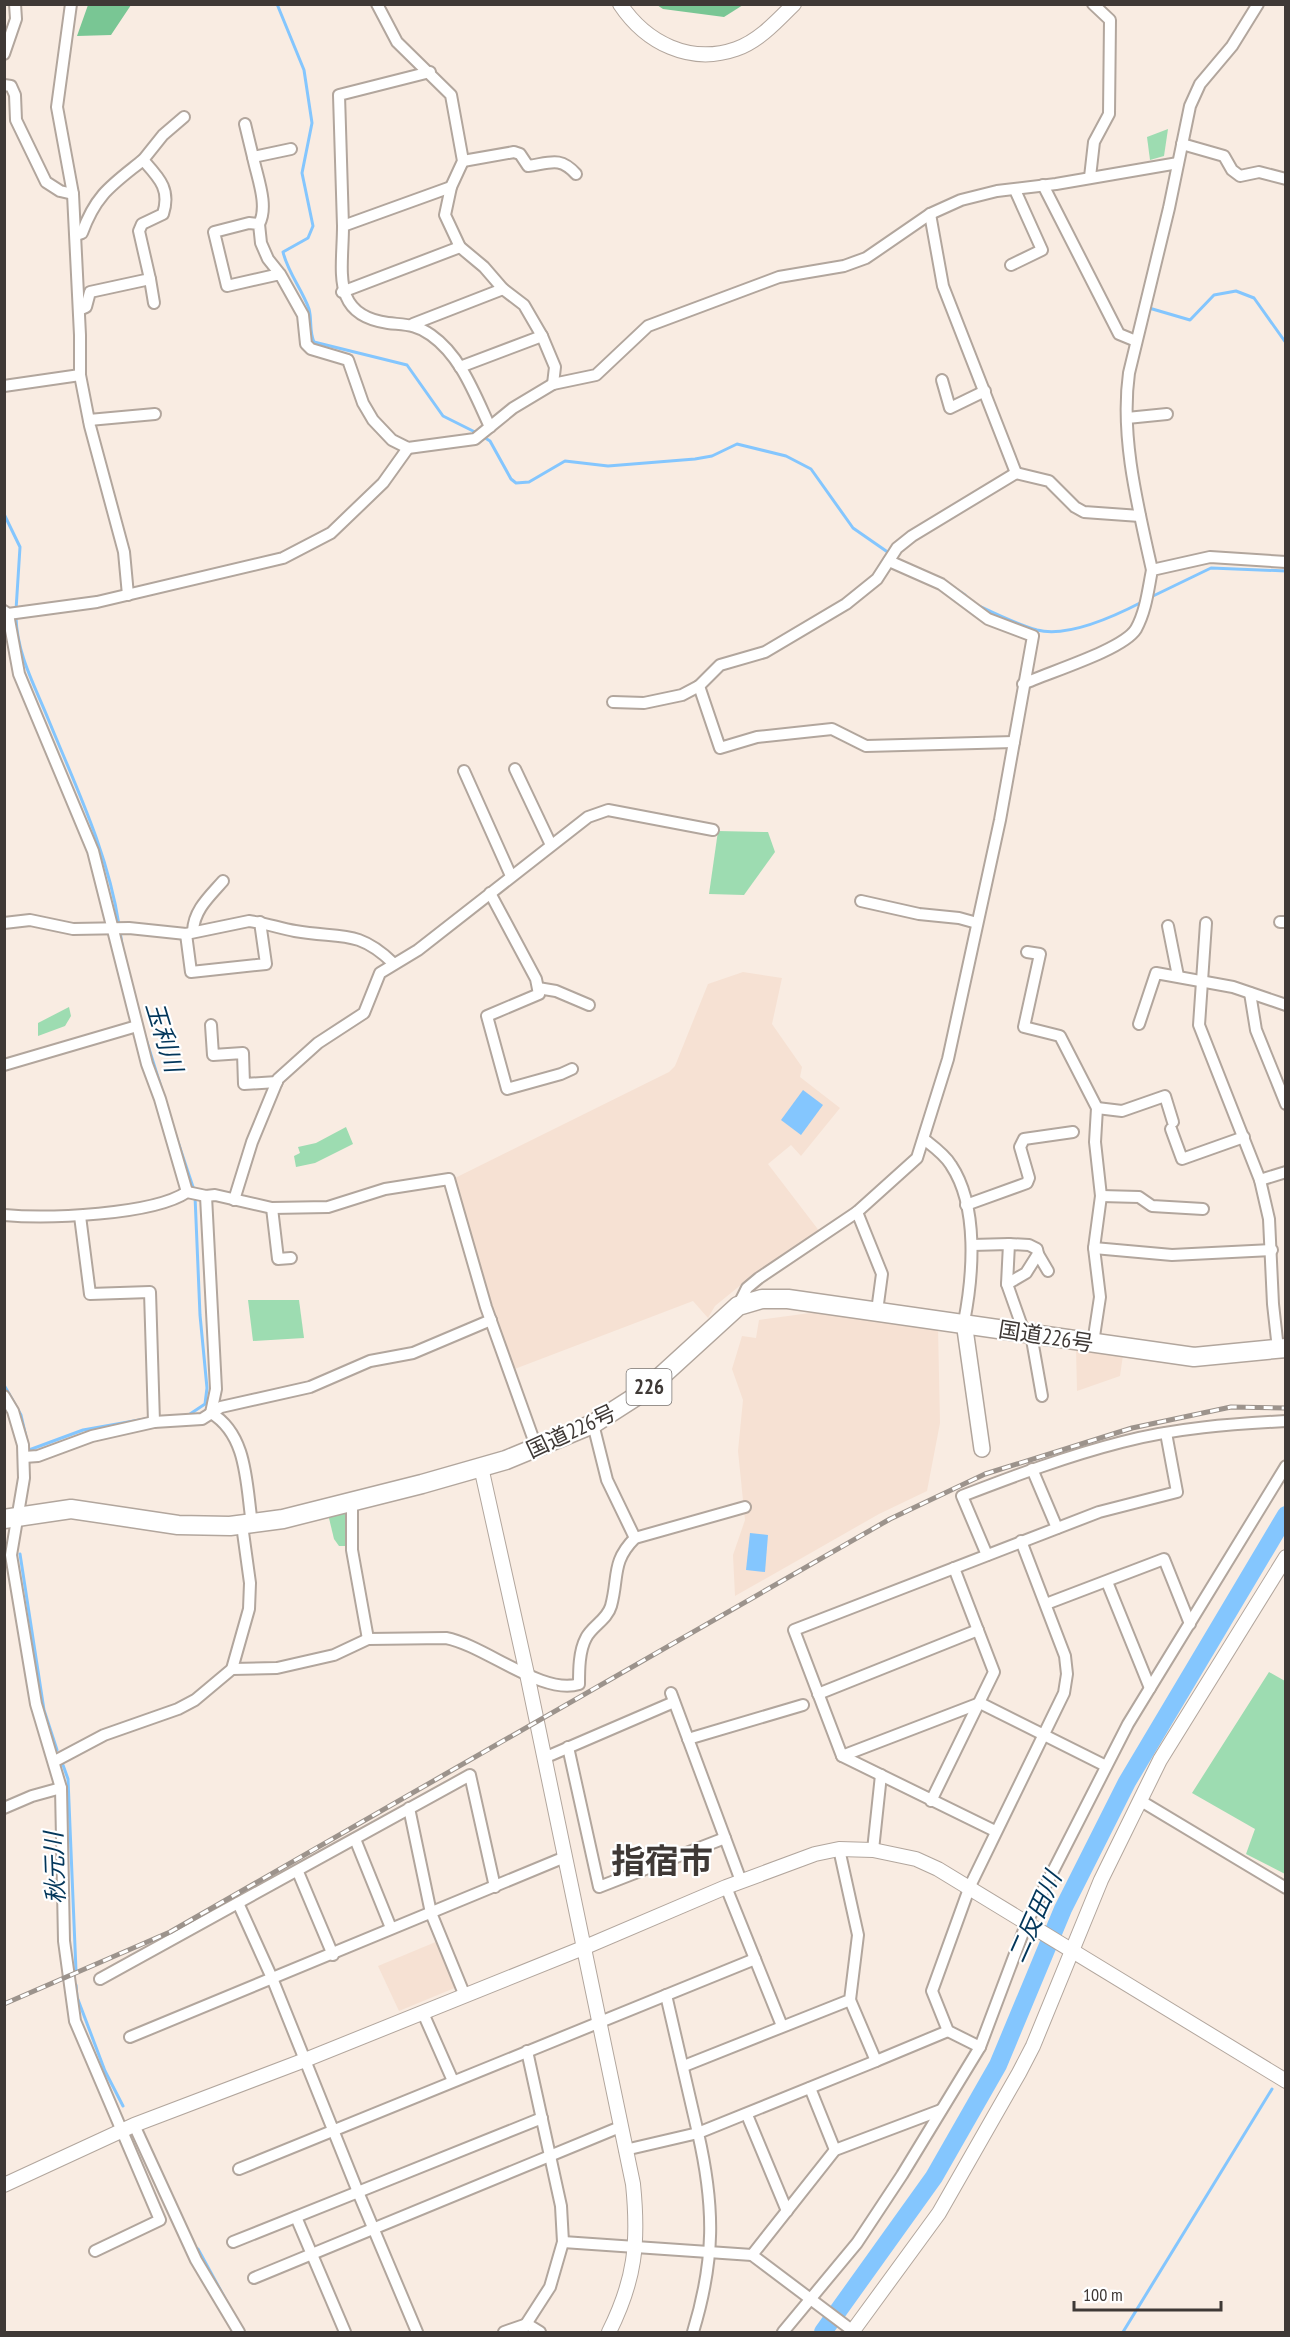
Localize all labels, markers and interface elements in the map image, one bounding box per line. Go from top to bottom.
water label: 玉利川 [139,998,191,1079]
street label: 国道226号 [997,1315,1095,1357]
road number: 226 [626,1369,672,1405]
street label: 国道226号 [522,1398,620,1464]
water label: 秋元川 [38,1829,71,1905]
district label: 指宿市 [611,1838,713,1882]
water label: 二反田川 [1001,1864,1069,1967]
scale bar [1074,2274,1221,2312]
text: 100 m [1083,2283,1123,2306]

